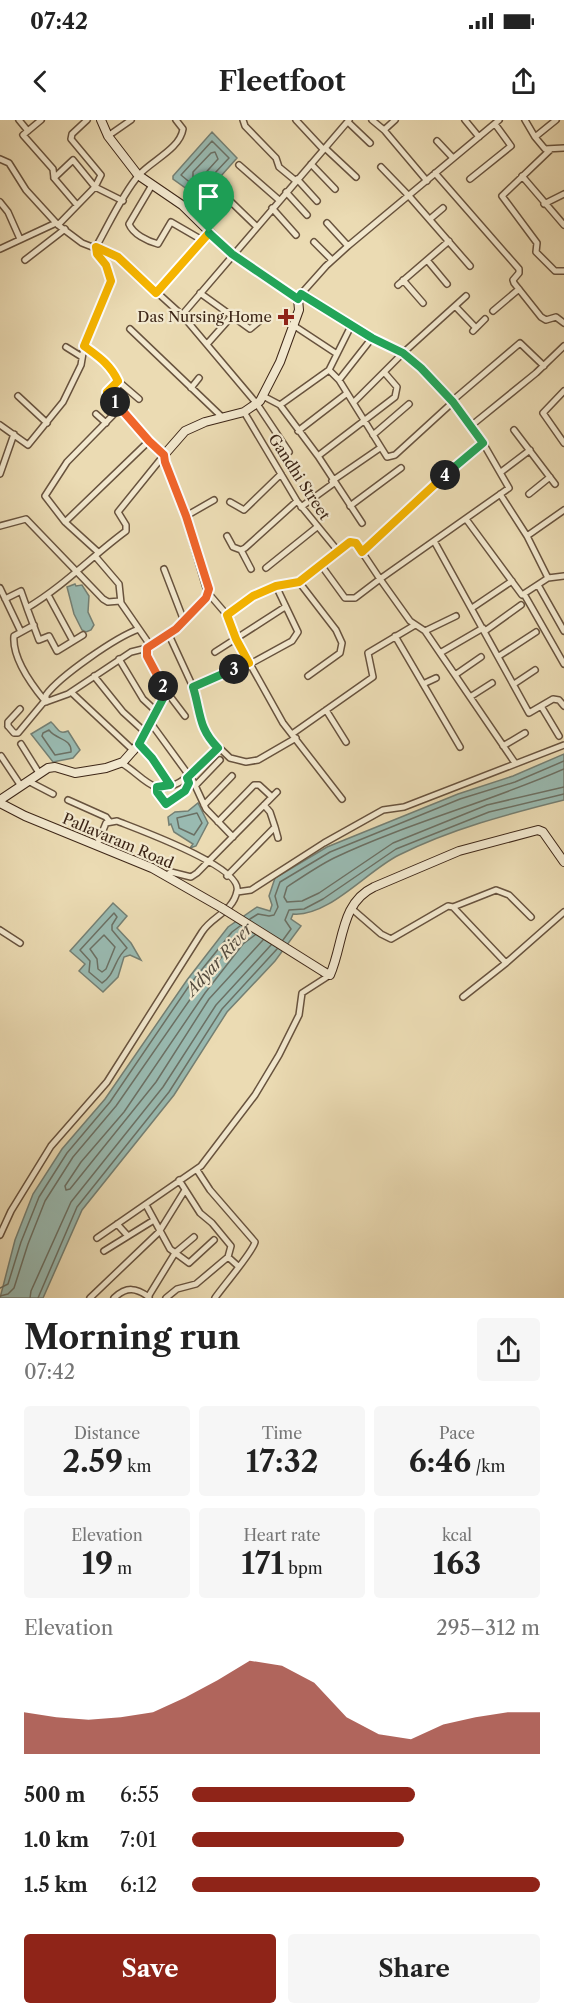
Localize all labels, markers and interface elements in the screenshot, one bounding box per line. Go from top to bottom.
text: 07:42 [30,8,88,35]
icon: back [24,65,57,98]
text: Fleetfoot [218,65,346,98]
icon: share [507,65,540,98]
pin [183,171,234,233]
icon: arrive [192,180,225,213]
place label: Das Nursing Home [137,307,272,326]
marker: Das Nursing Home [277,308,295,326]
pin: 1 [100,387,130,417]
text: 1 [111,392,119,412]
street label: Gandhi Street [264,430,335,524]
pin: 4 [430,460,460,490]
text: 4 [440,465,450,485]
pin: 3 [219,654,249,684]
text: 3 [229,659,239,679]
pin: 2 [148,671,178,701]
text: 2 [158,676,168,696]
street label: Pallavaram Road [60,809,177,873]
water label: Adyar River [179,917,258,1002]
text: Morning run [24,1317,240,1358]
button: share [477,1318,540,1381]
text: 07:42 [24,1360,75,1384]
text: Distance [74,1423,140,1443]
text: Time [262,1423,302,1443]
text: Pace [439,1423,475,1443]
text: 2.59 [63,1443,123,1480]
text: 17:32 [246,1443,318,1480]
text: 6:46 [409,1443,471,1480]
text: km [123,1456,151,1476]
text: /km [471,1456,505,1476]
text: Elevation [71,1525,143,1545]
text: Heart rate [243,1525,321,1545]
text: kcal [442,1525,472,1545]
text: 19 [82,1545,113,1582]
text: 171 [241,1545,284,1582]
text: 163 [433,1545,481,1582]
text: m [113,1558,132,1578]
text: bpm [284,1558,323,1578]
text: Elevation [24,1616,113,1640]
text: 295–312 m [436,1616,540,1640]
text: 500 m [24,1783,85,1807]
text: 6:55 [120,1783,159,1807]
text: 1.0 km [24,1828,89,1852]
text: 7:01 [120,1828,157,1852]
text: 1.5 km [24,1873,88,1897]
text: 6:12 [120,1873,157,1897]
button: Save [24,1934,276,2003]
button: Share [288,1934,540,2003]

